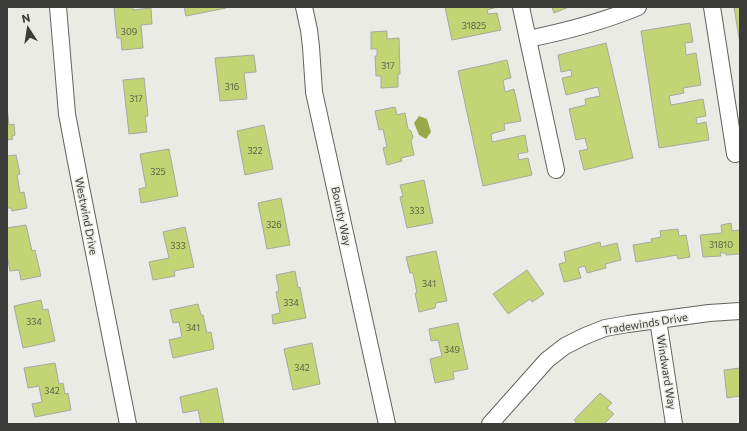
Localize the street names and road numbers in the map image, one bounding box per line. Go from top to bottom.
street label: Westwind Drive [73,176,101,256]
street label: Bounty Way [329,185,355,247]
street label: Tradewinds Drive [601,310,689,336]
street label: Windward Way [655,334,679,411]

